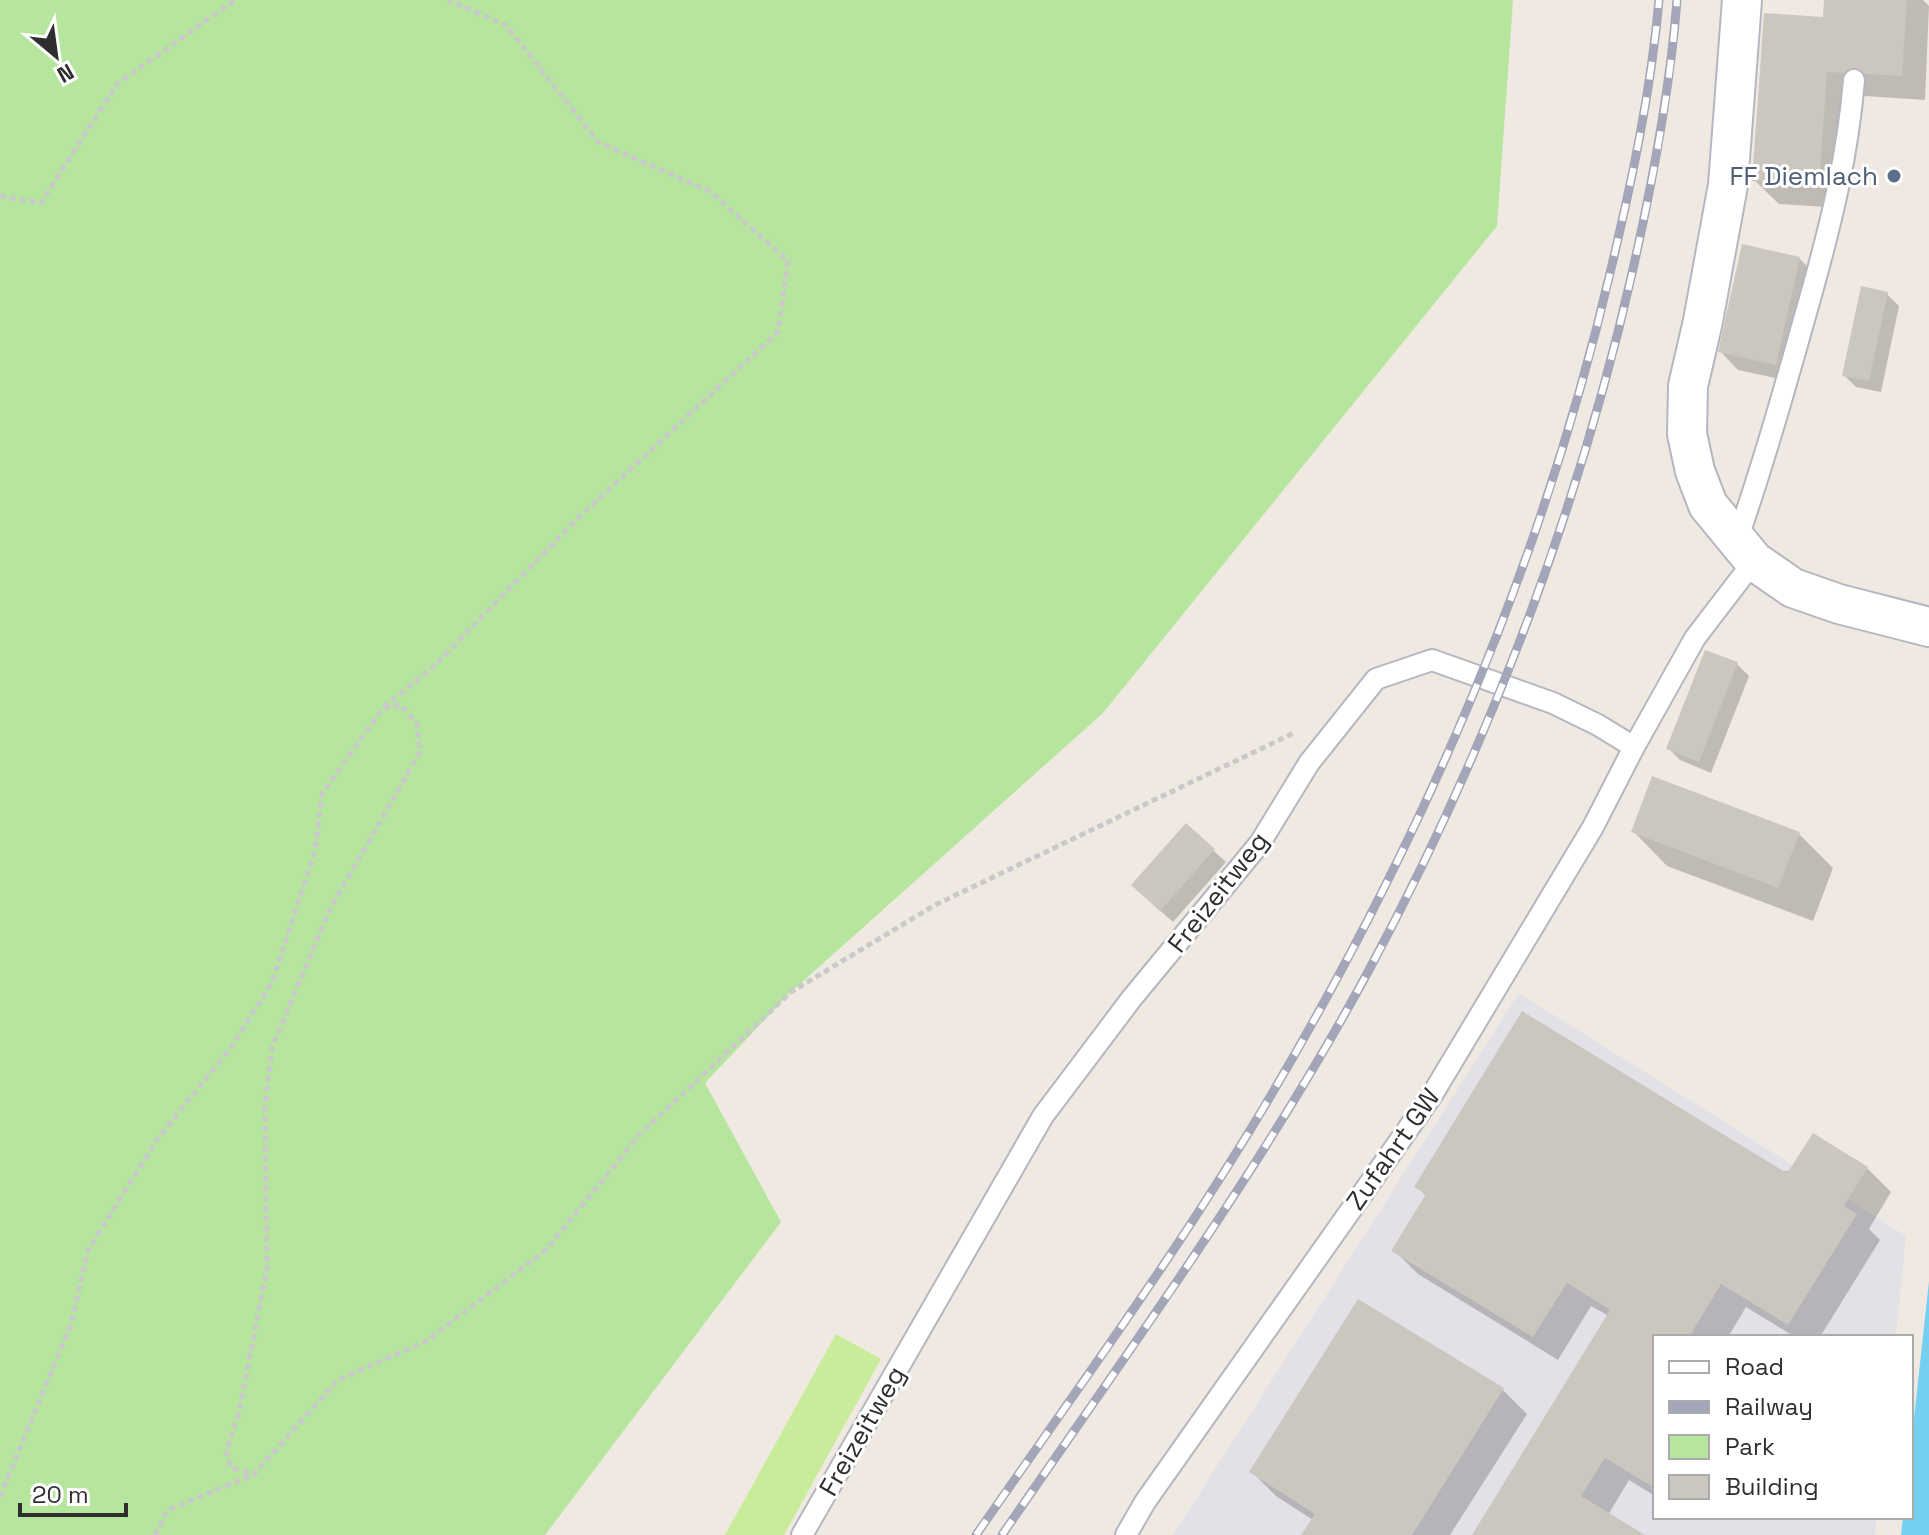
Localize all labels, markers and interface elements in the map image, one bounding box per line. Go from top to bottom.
north arrow [16,16,96,96]
text: N [52,58,79,89]
place label: FF Diemlach [1729,159,1878,193]
marker: FF Diemlach [1885,167,1903,185]
street label: Freizeitweg [1160,825,1276,959]
street label: Zufahrt GW [1339,1081,1447,1217]
legend [1653,1335,1913,1519]
text: Road [1725,1351,1784,1382]
street label: Freizeitweg [811,1360,913,1502]
text: Railway [1725,1391,1813,1422]
text: Park [1725,1431,1775,1462]
scale bar [20,1467,126,1517]
text: Building [1725,1471,1819,1502]
text: 20 m [32,1479,89,1510]

